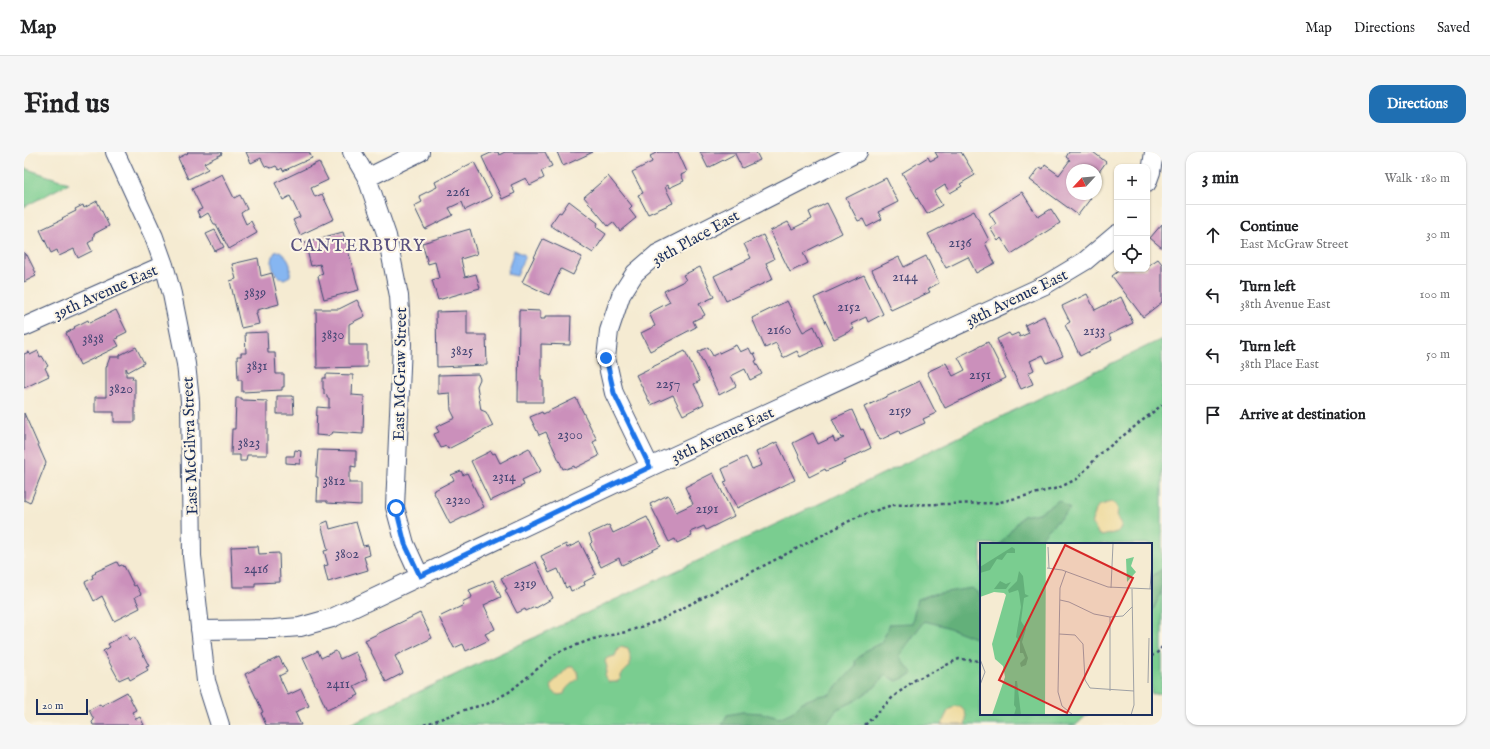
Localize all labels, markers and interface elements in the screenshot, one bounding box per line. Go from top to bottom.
text: Map [20,16,56,40]
text: Map [1305,19,1332,37]
text: Directions [1354,19,1415,37]
text: Saved [1437,19,1470,37]
button: Directions [1369,85,1466,123]
text: Find us [24,87,110,122]
north arrow [1066,164,1102,200]
map controls [1114,164,1150,272]
button: + [1114,164,1150,200]
text: 3 min [1202,168,1239,189]
text: Walk · 180 m [1385,170,1450,187]
house number: 2261 [446,183,470,201]
button: − [1114,200,1150,236]
street label: 38th Place East [649,206,744,271]
text: Continue [1240,217,1298,236]
icon: ahead [1202,224,1224,246]
text: 30 m [1426,226,1450,243]
house number: 2136 [949,234,973,252]
district label: CANTERBURY [291,236,426,257]
button: locate [1114,236,1150,272]
text: East McGraw Street [1240,236,1348,253]
street label: 39th Avenue East [51,261,161,325]
street label: 38th Avenue East [962,265,1072,332]
house number: 2144 [892,268,918,286]
text: Turn left [1240,277,1296,296]
house number: 3839 [244,284,266,302]
icon: left [1202,284,1224,306]
text: 100 m [1420,286,1450,303]
text: 38th Avenue East [1240,296,1330,313]
house number: 2152 [837,298,861,316]
street label: East McGraw Street [390,307,412,441]
house number: 2160 [767,321,791,339]
house number: 2133 [1083,322,1105,340]
house number: 3830 [322,326,345,344]
house number: 3838 [82,330,104,348]
text: Turn left [1240,337,1296,356]
house number: 3825 [451,342,473,360]
icon: left [1202,344,1224,366]
text: 50 m [1426,346,1450,363]
route end [597,349,615,367]
text: 38th Place East [1240,356,1319,373]
house number: 3831 [246,357,268,375]
house number: 2151 [969,366,991,384]
house number: 2257 [656,375,680,393]
street label: East McGilvra Street [179,376,203,516]
house number: 3820 [109,380,133,398]
house number: 2159 [889,402,911,420]
street label: 38th Avenue East [668,403,778,468]
icon: arrive [1202,404,1224,426]
text: Arrive at destination [1240,405,1366,424]
house number: 2300 [557,426,583,444]
house number: 3823 [238,434,260,452]
house number: 2314 [492,468,516,486]
house number: 3812 [323,472,346,490]
house number: 2320 [445,491,471,509]
route start [387,499,405,517]
house number: 2191 [695,500,719,518]
inset map [980,543,1152,715]
house number: 3802 [335,545,360,563]
house number: 2416 [244,560,269,578]
house number: 2319 [513,575,537,593]
house number: 2411 [326,675,350,693]
scale bar [36,697,88,716]
text: 20 m [42,699,63,713]

